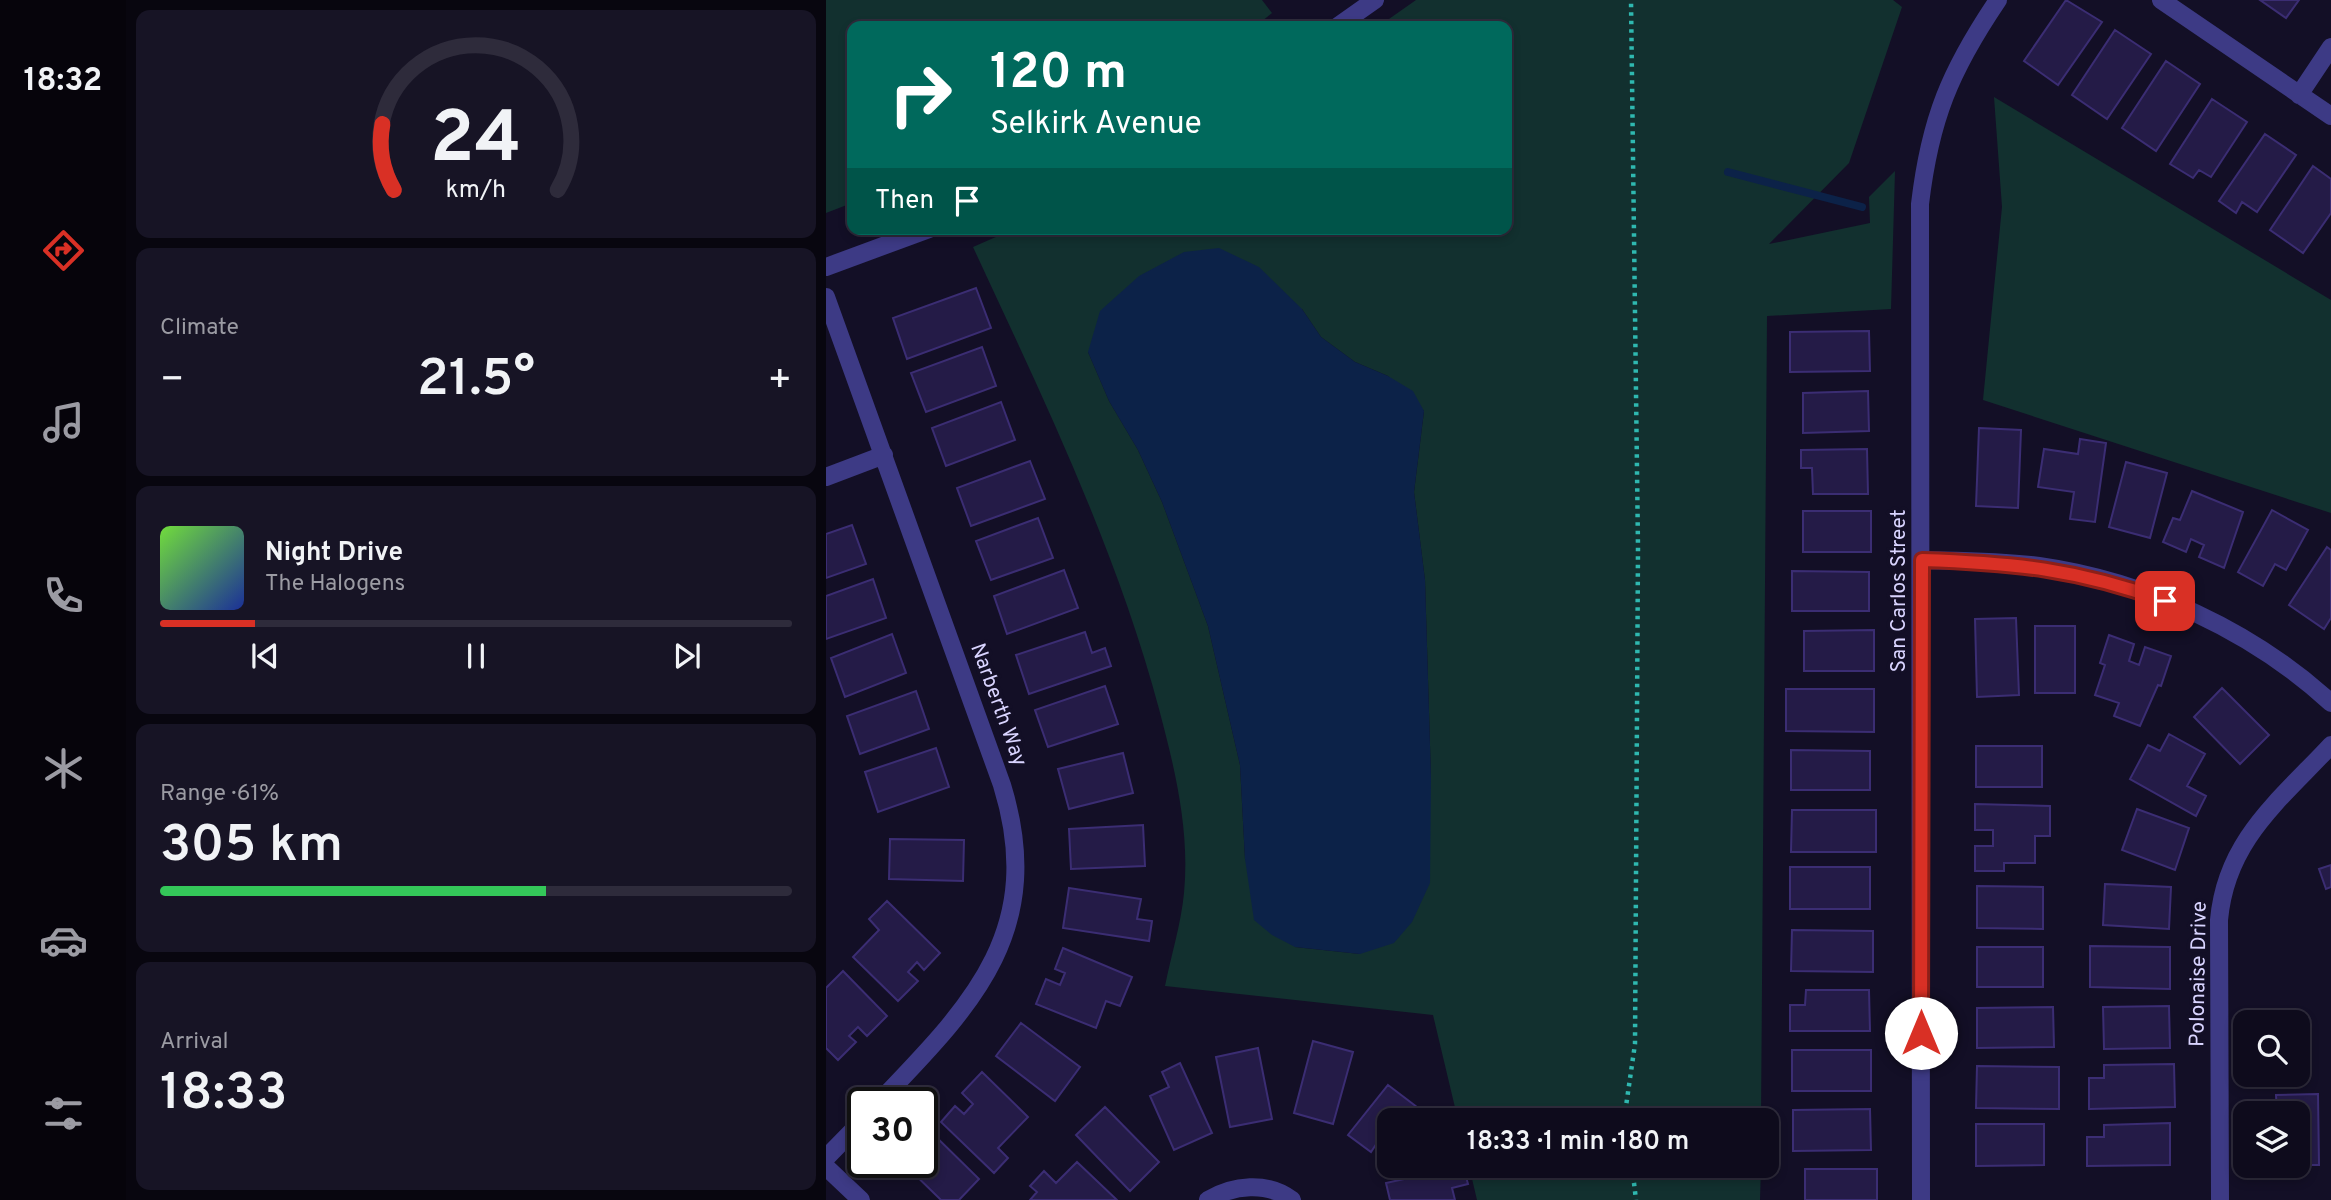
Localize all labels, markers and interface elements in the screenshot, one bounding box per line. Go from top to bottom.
text: 120 m [990,44,1127,106]
icon: right [875,49,966,140]
text: 18:32 [24,62,102,102]
text: 24 [430,96,522,188]
text: Selkirk Avenue [990,105,1202,145]
text: km/h [446,175,506,207]
icon: arrive [948,182,986,220]
text: Then [875,185,934,218]
icon: directions [39,226,88,275]
text: Climate [160,314,239,343]
text: 21.5° [417,348,535,414]
text: − [160,357,185,406]
text: + [767,357,792,406]
icon: music [39,398,88,447]
street label: San Carlos Street [1886,509,1913,673]
text: Night Drive [265,537,403,570]
text: The Halogens [265,570,405,599]
icon: phone [39,571,88,620]
pin [2135,571,2195,631]
icon: arrive [2146,582,2184,620]
icon: previous [246,637,284,675]
icon: pause [457,637,495,675]
icon: next [668,637,706,675]
street label: Narberth Way [963,640,1033,770]
icon: climate [39,744,88,793]
text: Range · 61% [160,780,279,809]
text: 305 km [160,814,343,880]
street label: Polonaise Drive [2184,901,2214,1047]
icon: car [39,916,88,965]
position arrow [1884,996,1958,1070]
map controls [2233,1010,2310,1178]
button: search [2233,1010,2310,1087]
text: Arrival [160,1028,229,1057]
text: 18:33 [160,1062,288,1128]
speed limit sign: 30 [847,1087,938,1178]
icon: filters [39,1089,88,1138]
button: layers [2233,1101,2310,1178]
text: 18:33 · 1 min · 180 m [1467,1126,1689,1159]

